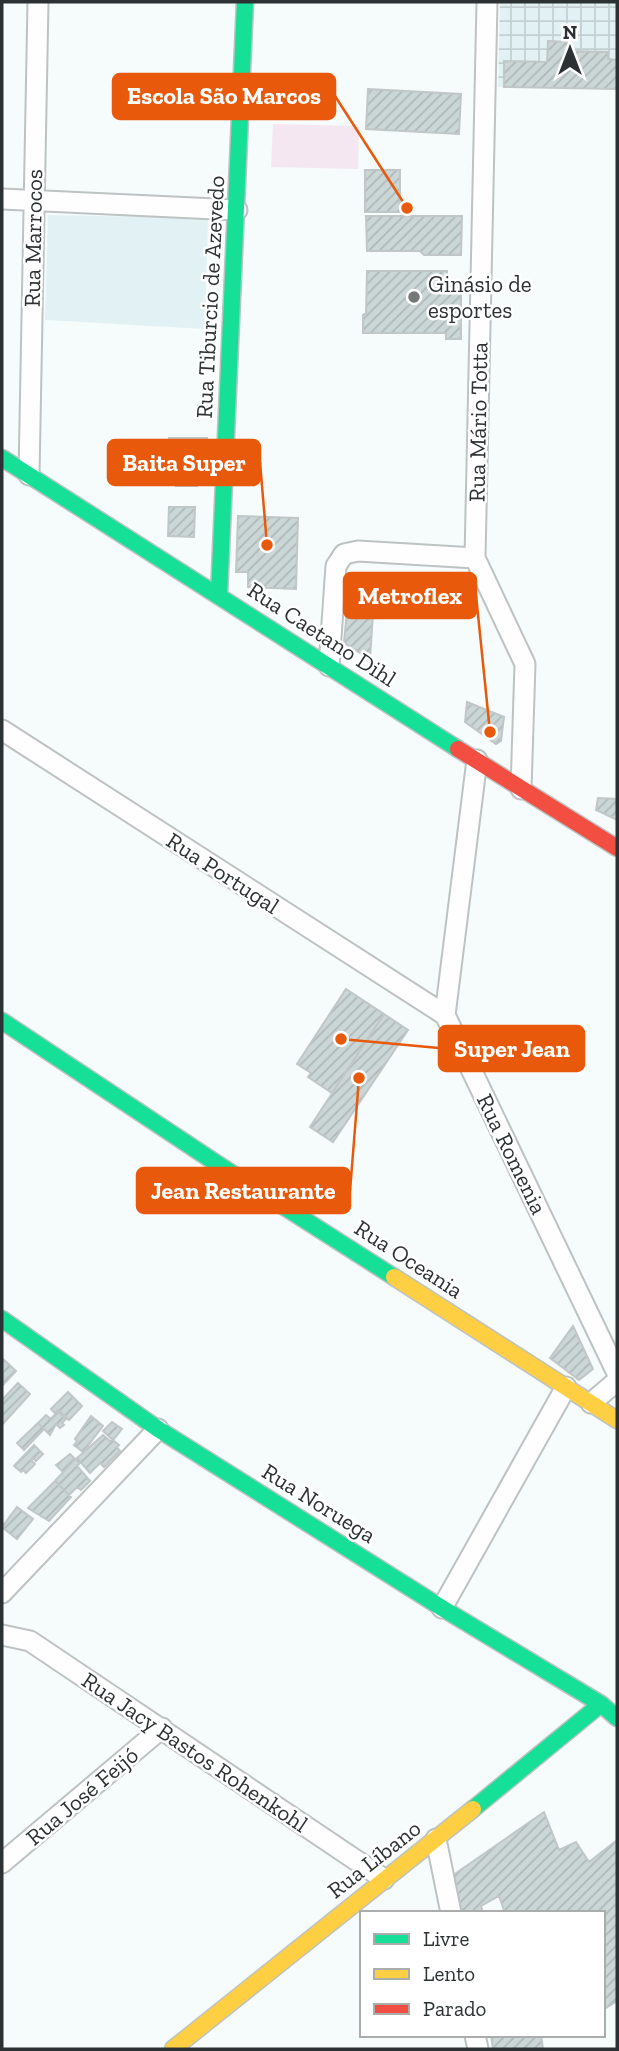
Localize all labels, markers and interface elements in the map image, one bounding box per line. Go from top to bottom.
north arrow [535,14,605,84]
text: N [563,21,577,44]
callout: Escola São Marcos [113,74,335,119]
text: Escola São Marcos [127,81,321,110]
street label: Rua Marrocos [18,169,48,307]
street label: Rua Tiburcio de Azevedo [190,175,230,419]
place label: Ginásio de esportes [428,270,532,324]
marker: Ginásio de esportes [406,289,422,305]
street label: Rua Mário Totta [463,342,493,502]
callout: Baita Super [108,440,260,485]
text: Baita Super [122,448,246,477]
callout: Metroflex [344,573,476,618]
street label: Rua Caetano Dihl [242,576,402,692]
text: Metroflex [358,581,462,610]
street label: Rua Portugal [161,826,285,920]
callout: Super Jean [439,1026,584,1071]
text: Super Jean [454,1034,570,1063]
street label: Rua Romenia [471,1089,553,1219]
callout: Jean Restaurante [137,1168,350,1213]
text: Jean Restaurante [151,1176,336,1205]
street label: Rua Oceania [350,1214,468,1304]
street label: Rua Noruega [257,1457,381,1549]
street label: Rua Jacy Bastos Rohenkohl [77,1666,313,1838]
street label: Rua José Feijó [20,1741,144,1851]
street label: Rua Líbano [322,1814,426,1904]
legend [360,1911,605,2037]
text: Livre [423,1926,470,1951]
text: Lento [423,1961,475,1986]
text: Parado [423,1996,486,2021]

